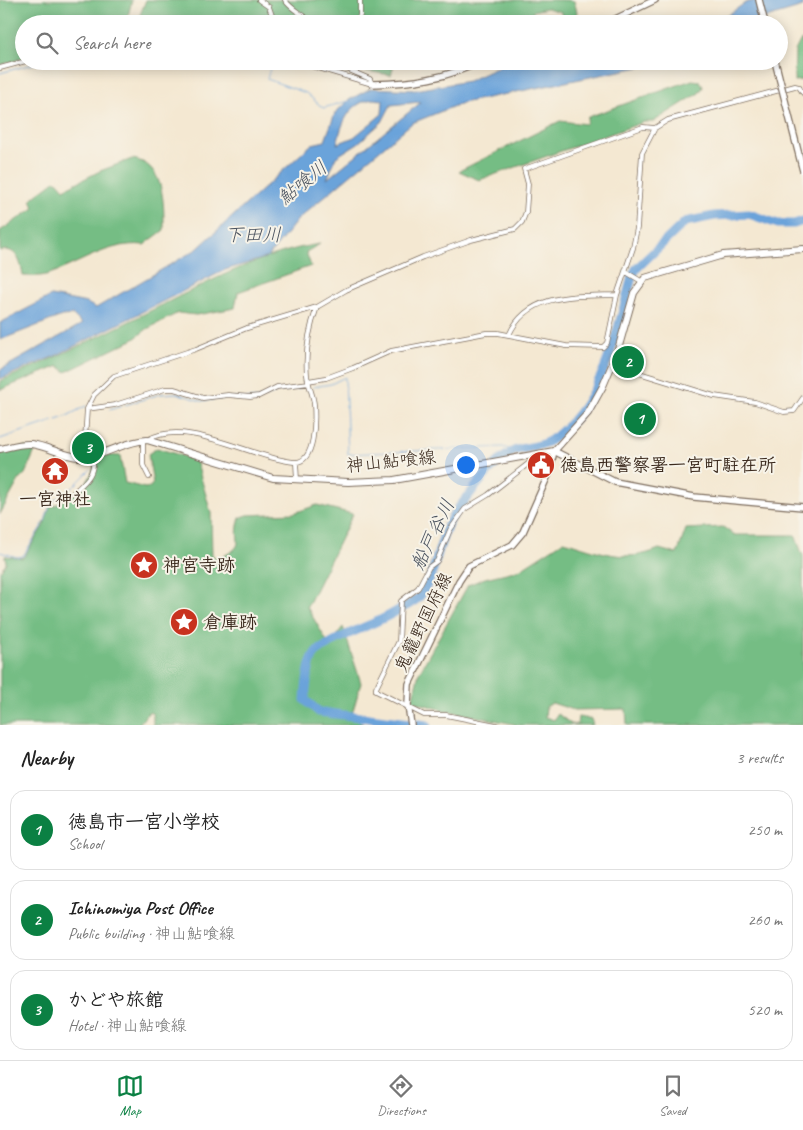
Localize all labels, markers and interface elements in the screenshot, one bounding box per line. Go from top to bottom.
search box [15,15,788,70]
icon: search [33,29,61,57]
text: Search here [73,31,150,55]
water label: 鮎喰川 [273,156,332,210]
water label: 下田川 [224,223,282,247]
pin: 2 [612,343,644,381]
pin: 1 [624,400,656,438]
pin: 3 [72,429,104,467]
street label: 神山鮎喰線 [345,445,437,477]
public building icon: 徳島西警察署一宮町駐在所 [526,450,556,480]
your location [453,452,479,478]
place label: 徳島西警察署一宮町駐在所 [560,454,776,476]
temple icon: 一宮神社 [40,456,70,486]
place label: 一宮神社 [19,488,91,510]
water label: 船戸谷川 [405,495,460,574]
place icon: 神宮寺跡 [129,550,159,580]
place label: 神宮寺跡 [163,554,235,576]
street label: 鬼籠野国府線 [389,569,457,675]
place icon: 倉庫跡 [169,607,199,637]
place label: 倉庫跡 [203,611,257,633]
text: Nearby [20,745,73,771]
text: 3 results [736,748,783,768]
text: 徳島市一宮小学校 [68,810,220,834]
text: 1 [33,820,41,840]
text: 250 m [748,820,782,840]
text: School [68,834,102,854]
text: Ichinomiya Post Office [68,896,213,920]
text: 2 [33,910,41,930]
text: 260 m [748,910,782,930]
text: Public building · 神山鮎喰線 [68,924,235,944]
text: かどや旅館 [68,988,164,1012]
text: 3 [33,1000,41,1020]
text: 520 m [748,1000,782,1020]
text: Hotel · 神山鮎喰線 [68,1016,187,1036]
tab: Map [116,1072,144,1119]
tab: Directions [377,1072,426,1119]
tab: Saved [659,1072,687,1119]

